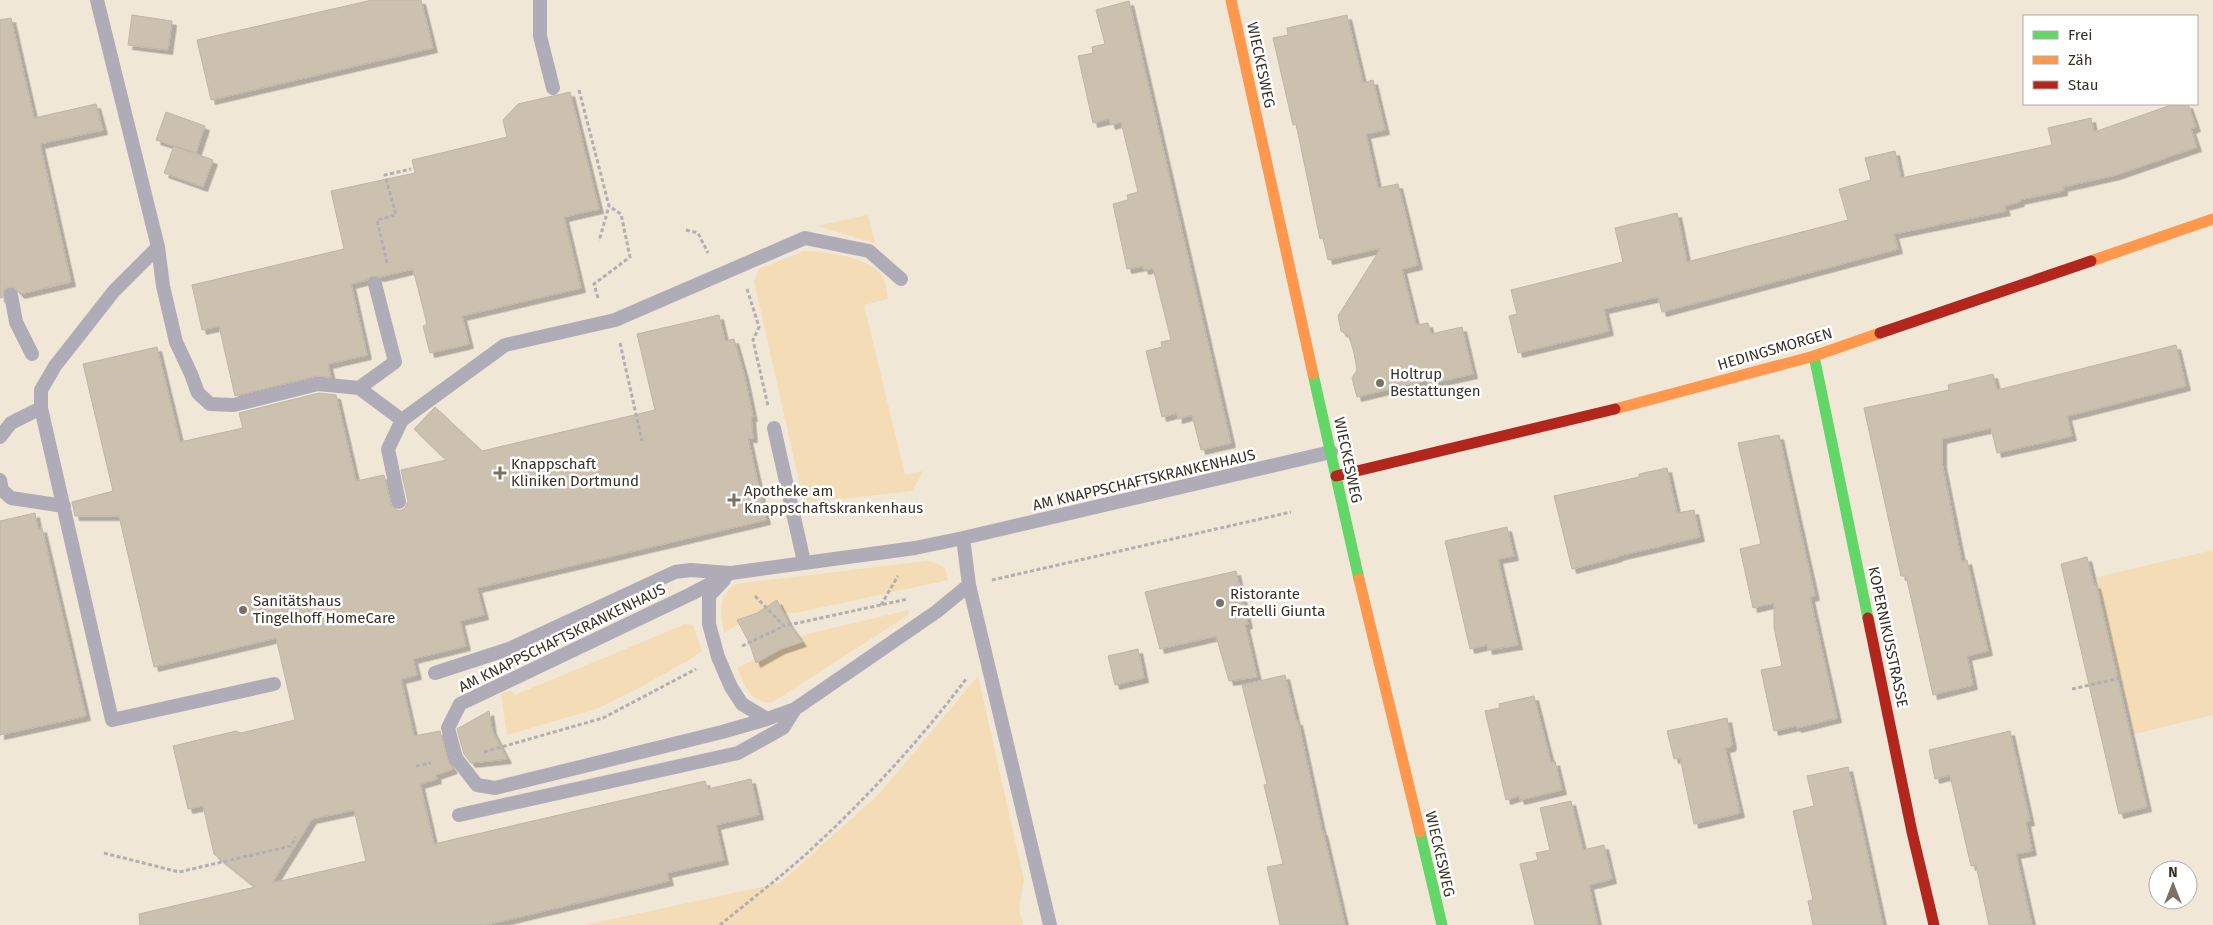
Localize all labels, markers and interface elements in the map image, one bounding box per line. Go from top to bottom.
legend [2023,15,2198,105]
street label: WIECKESWEG [1243,20,1279,110]
text: Frei [2068,26,2093,44]
text: Zäh [2068,51,2093,69]
text: Stau [2068,76,2098,94]
street label: HEDINGSMORGEN [1716,324,1834,374]
place label: Holtrup Bestattungen [1390,365,1481,400]
marker: Holtrup Bestattungen [1374,377,1386,389]
street label: WIECKESWEG [1330,415,1366,505]
street label: AM KNAPPSCHAFTSKRANKENHAUS [1031,446,1257,514]
place label: Knappschaft Kliniken Dortmund [511,455,639,490]
marker: Knappschaft Kliniken Dortmund [493,466,507,480]
place label: Apotheke am Knappschaftskrankenhaus [744,482,923,517]
marker: Apotheke am Knappschaftskrankenhaus [728,494,740,506]
street label: KOPERNIKUSSTRASSE [1864,565,1912,709]
street label: AM KNAPPSCHAFTSKRANKENHAUS [456,580,668,696]
place label: Ristorante Fratelli Giunta [1230,585,1325,620]
place label: Sanitätshaus Tingelhoff HomeCare [253,592,395,627]
marker: Ristorante Fratelli Giunta [1214,597,1226,609]
marker: Sanitätshaus Tingelhoff HomeCare [237,604,249,616]
street label: WIECKESWEG [1421,809,1459,899]
north arrow [2148,860,2198,910]
text: N [2168,864,2178,881]

